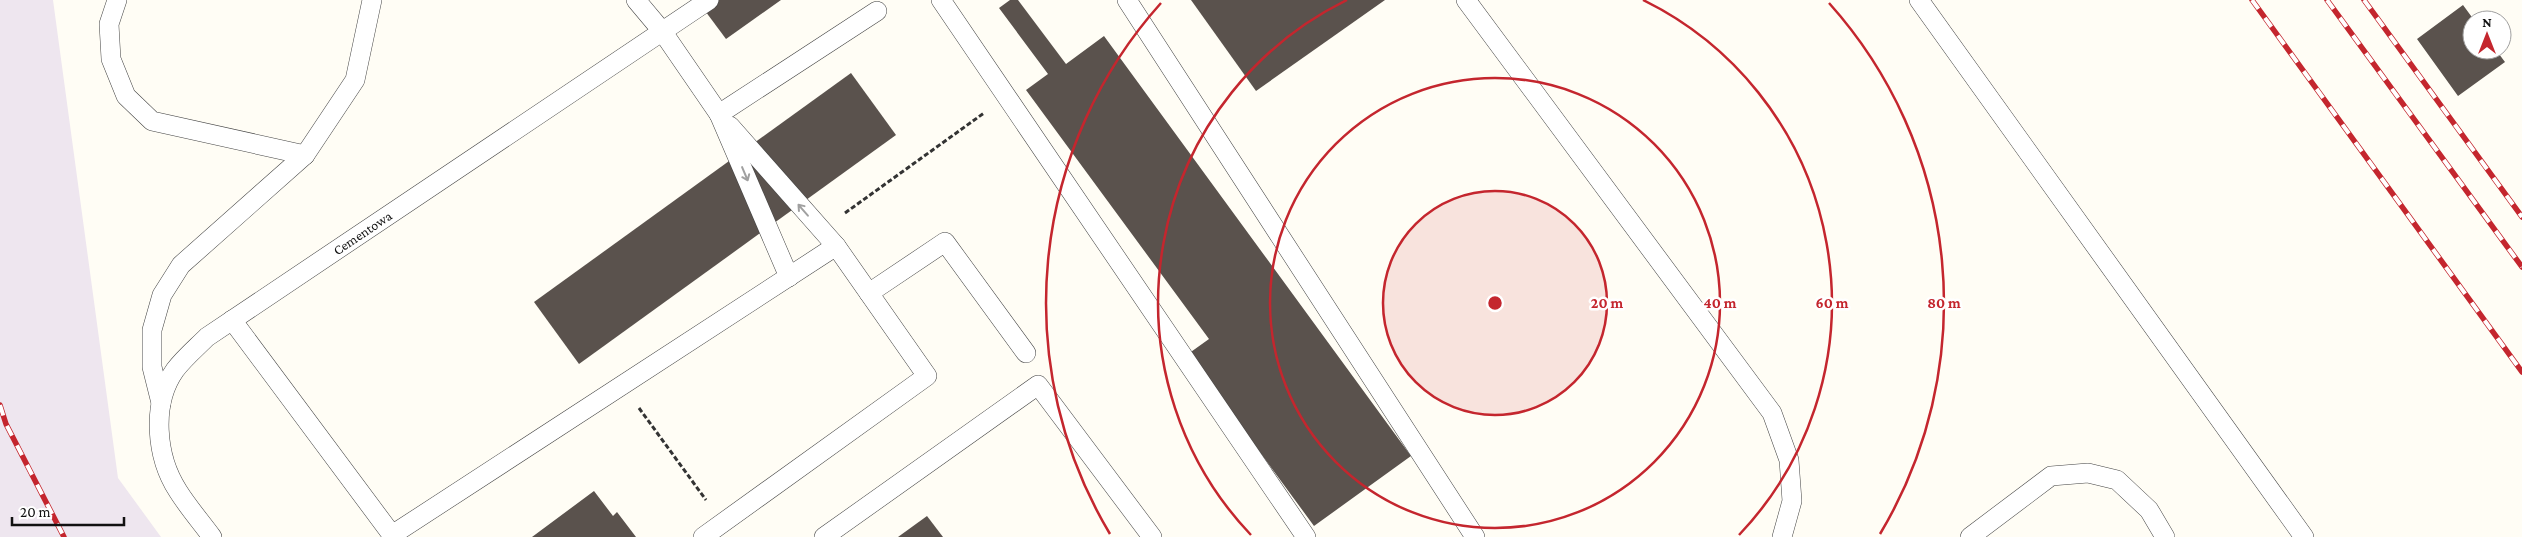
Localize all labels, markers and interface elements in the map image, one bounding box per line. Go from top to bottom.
north arrow [2462,10,2512,60]
text: N [2482,14,2492,30]
one-way arrow [742,167,751,182]
one-way arrow [798,203,809,216]
street label: Cementowa [330,207,395,258]
centre of rings [1486,294,1504,312]
text: 20 m [1591,295,1623,311]
text: 40 m [1704,295,1737,311]
text: 60 m [1816,295,1849,311]
text: 80 m [1927,295,1961,311]
scale bar [12,494,125,526]
text: 20 m [20,504,51,520]

